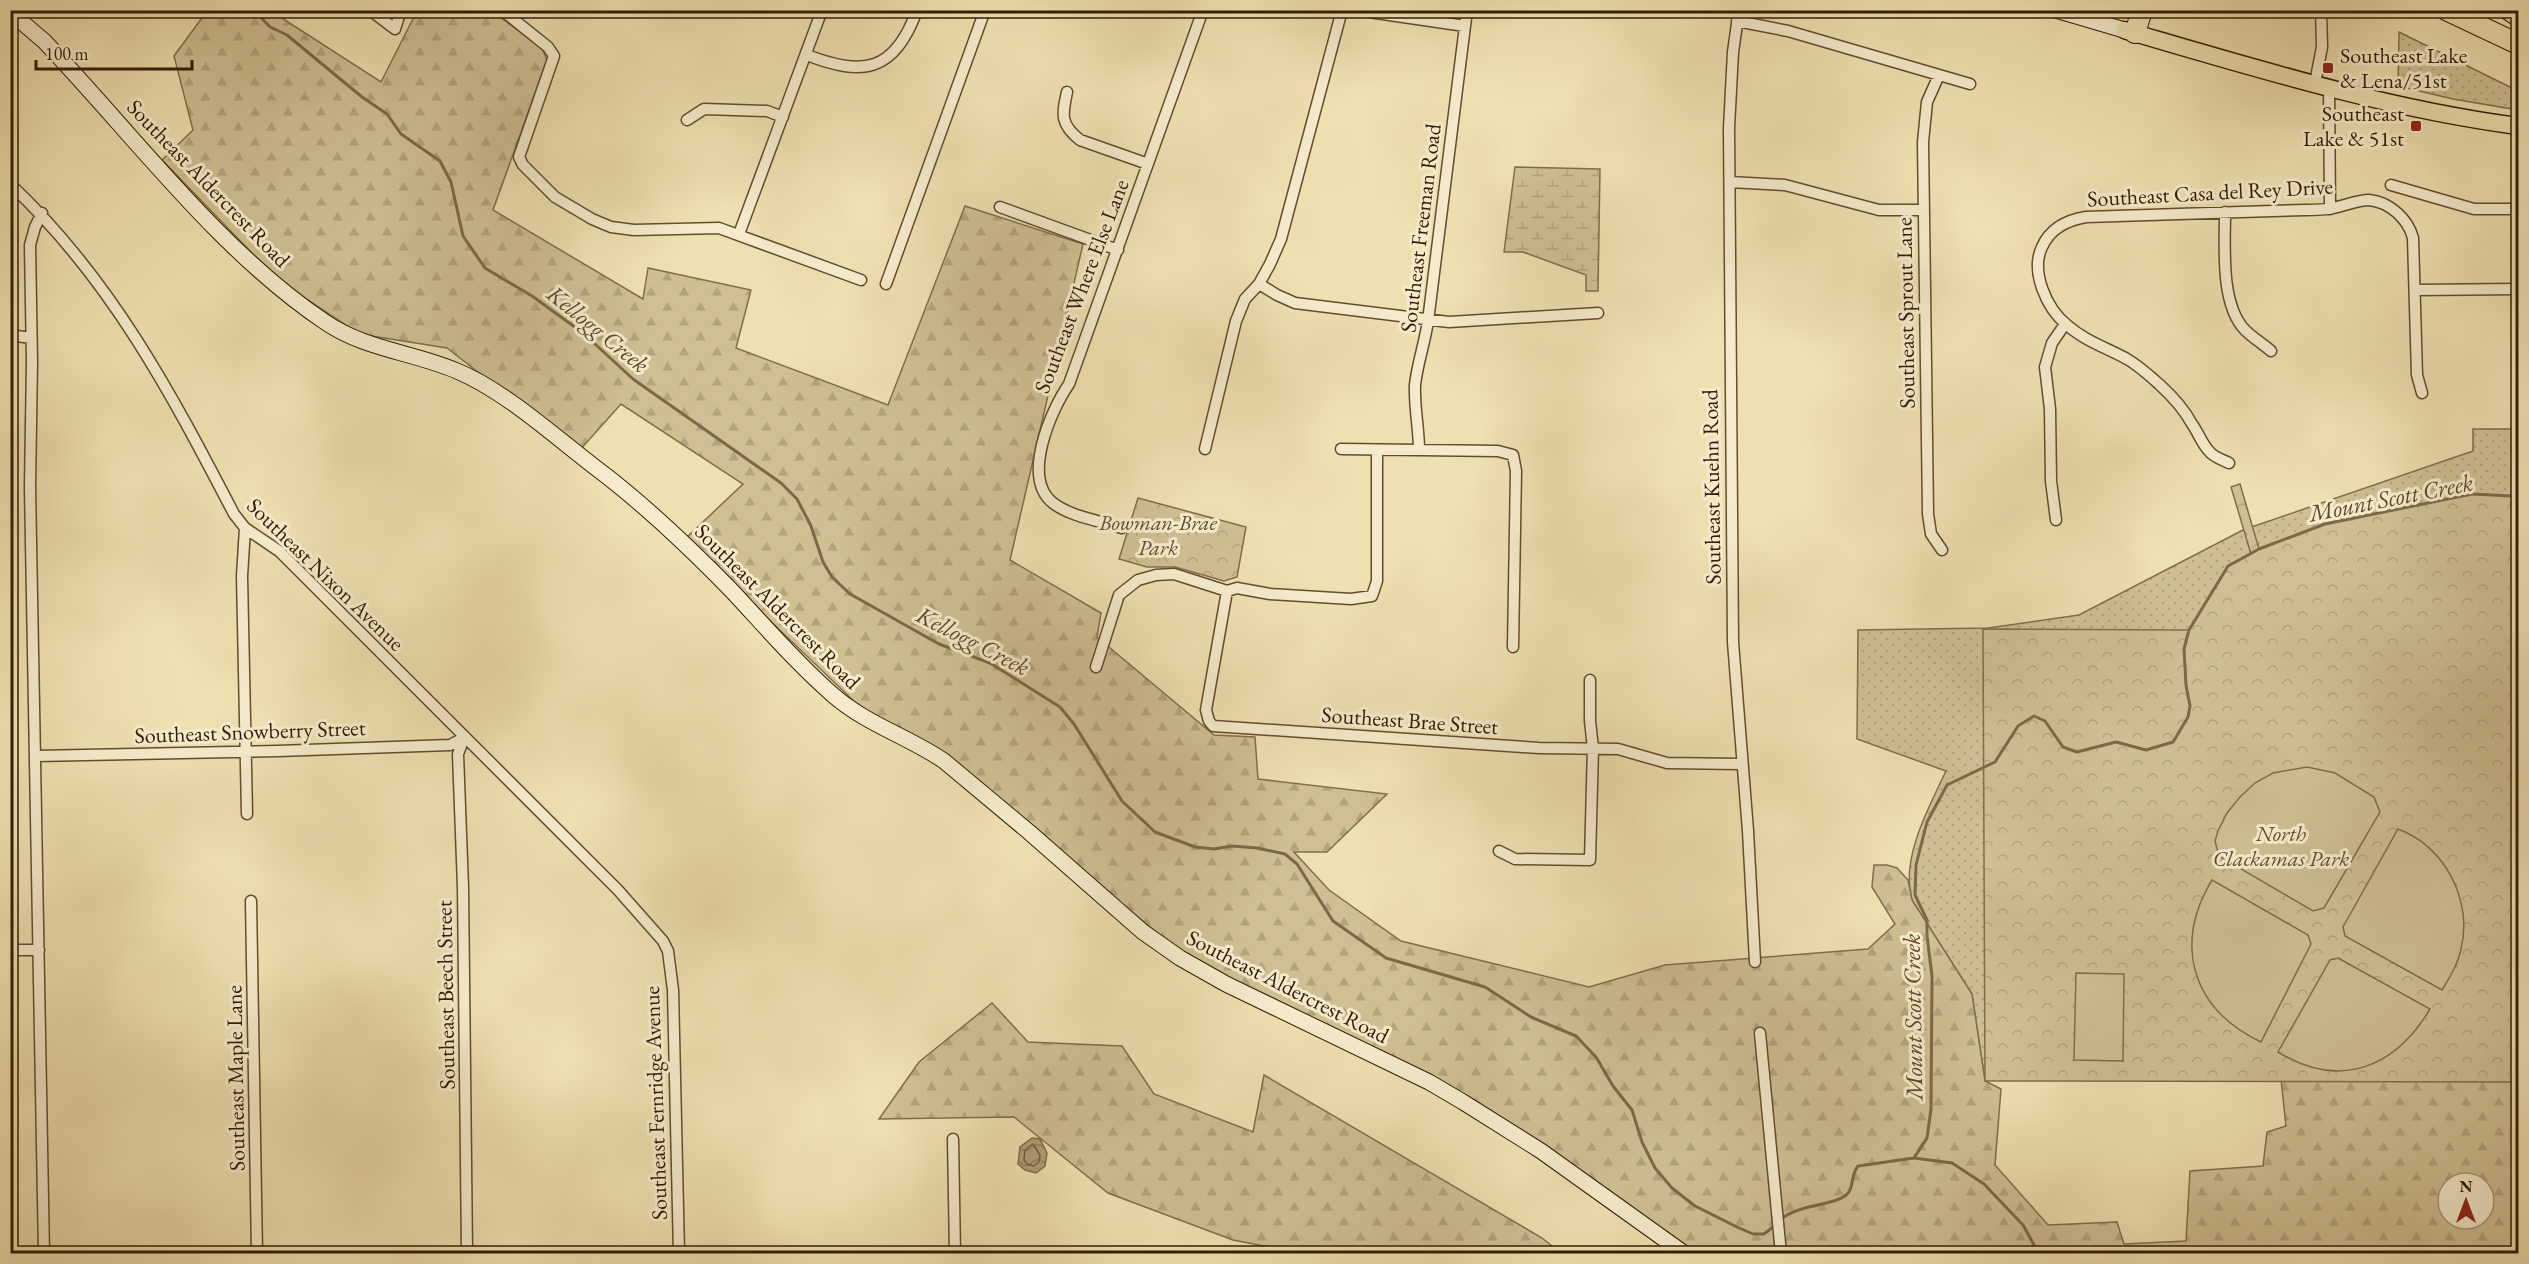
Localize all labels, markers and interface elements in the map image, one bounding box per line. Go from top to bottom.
scale bar [36,33,192,71]
place label: Southeast Lake & Lena/51st [2340,41,2468,95]
text: 100 m [45,42,89,65]
marker: Southeast Lake & Lena/51st [2321,61,2335,75]
street label: Southeast Aldercrest Road [121,93,297,274]
place label: Southeast Lake & 51st [2303,99,2404,153]
marker: Southeast Lake & 51st [2409,119,2423,133]
street label: Southeast Freeman Road [1393,121,1448,334]
street label: Southeast Casa del Rey Drive [2086,172,2334,213]
street label: Southeast Where Else Lane [1027,175,1136,397]
street label: Southeast Sprout Lane [1889,217,1922,409]
water label: Kellogg Creek [540,277,656,379]
street label: Southeast Kuehn Road [1695,388,1728,585]
water label: Mount Scott Creek [2304,466,2476,529]
street label: Southeast Nixon Avenue [241,492,411,657]
park label: Bowman-Brae Park [1098,508,1218,562]
street label: Southeast Aldercrest Road [688,517,867,696]
water label: Kellogg Creek [911,598,1035,682]
street label: Southeast Brae Street [1321,700,1499,741]
street label: Southeast Snowberry Street [134,713,366,750]
park label: North Clackamas Park [2213,819,2349,873]
street label: Southeast Beech Street [429,900,462,1090]
street label: Southeast Aldercrest Road [1182,923,1395,1050]
water label: Mount Scott Creek [1896,933,1929,1102]
street label: Southeast Maple Lane [219,984,252,1171]
street label: Southeast Fernridge Avenue [637,985,674,1221]
north arrow [2436,1171,2496,1231]
text: N [2460,1176,2473,1197]

